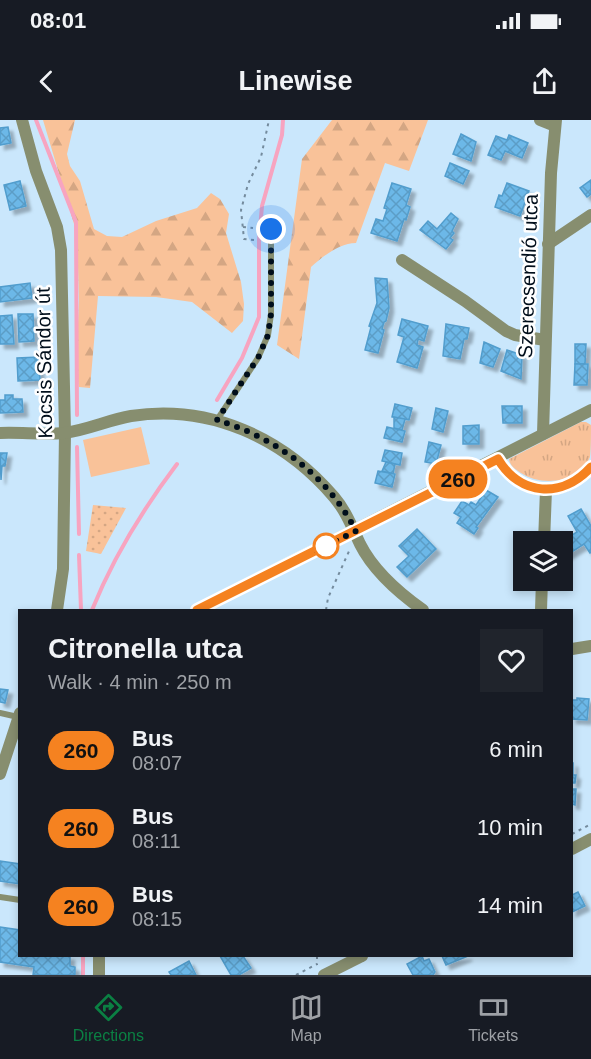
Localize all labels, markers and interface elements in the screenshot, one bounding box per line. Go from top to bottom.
text: 08:01 [30,8,86,33]
icon: back [30,65,63,98]
icon: share [528,65,561,98]
text: Linewise [238,66,353,96]
street label: Szerecsendió utca [514,193,542,359]
your location [256,214,286,244]
street label: Kocsis Sándor út [32,287,56,439]
line badge: 260 [424,460,492,498]
text: 260 [440,468,476,491]
map controls [513,531,573,591]
button: layers [513,531,573,591]
unlabelled marker [313,533,339,559]
button: heart [480,629,543,692]
text: Citronella utca [48,633,242,664]
text: Walk · 4 min · 250 m [48,671,232,693]
text: Bus [132,726,174,751]
text: 6 min [489,737,543,762]
text: 260 [63,739,99,762]
text: 08:07 [132,752,182,774]
text: Bus [132,804,174,829]
text: 10 min [477,815,543,840]
text: 260 [63,817,99,840]
text: 08:11 [132,830,181,852]
text: Bus [132,882,174,907]
text: 14 min [477,893,543,918]
text: 260 [63,895,99,918]
text: 08:15 [132,908,182,930]
tab: Directions [73,991,144,1045]
tab: Map [290,991,323,1045]
tab: Tickets [468,991,518,1045]

